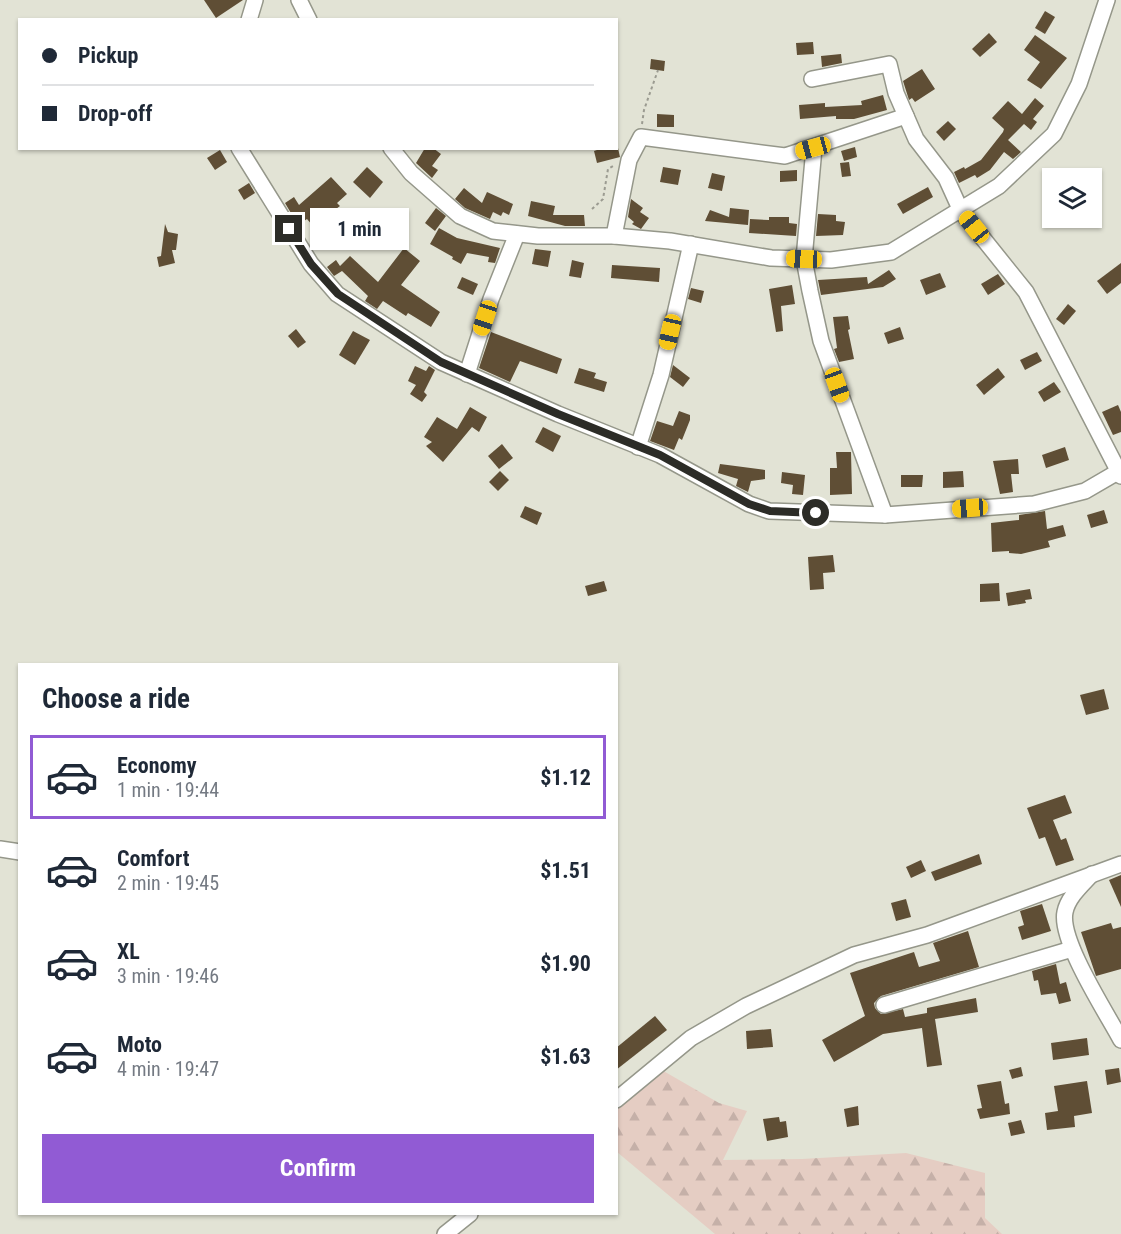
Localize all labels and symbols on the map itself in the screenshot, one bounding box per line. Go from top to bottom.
car [793,135,833,161]
car [956,207,992,247]
callout: 1 min [310,208,409,250]
route end [275,215,302,242]
car [786,249,822,269]
car [471,298,499,338]
car [657,312,683,352]
car [822,365,852,405]
car [951,498,989,518]
route start [802,499,829,526]

